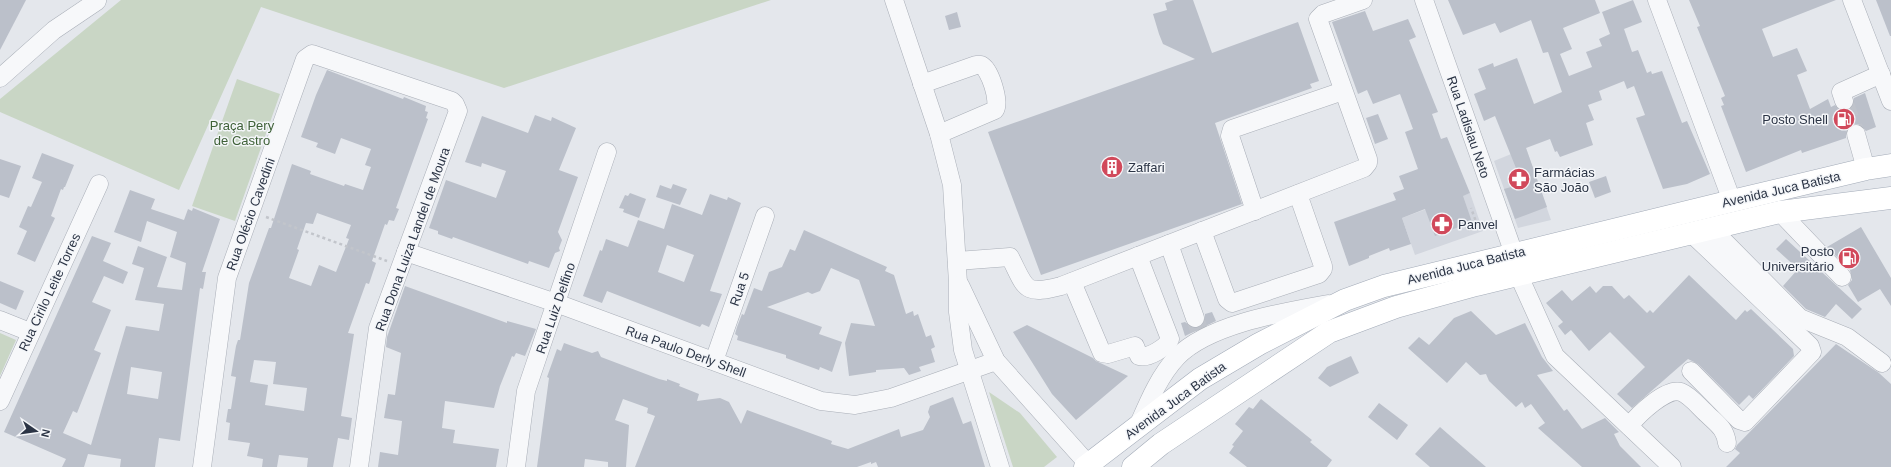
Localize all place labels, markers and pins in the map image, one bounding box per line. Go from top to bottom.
fuel station icon: Posto Shell [1831,106,1857,132]
place label: Posto Shell [1762,112,1828,127]
building icon: Zaffari [1099,154,1125,180]
place label: Zaffari [1128,160,1165,175]
place label: Farmácias São João [1534,165,1595,195]
pharmacy icon: Farmácias São João [1506,166,1532,192]
pharmacy icon: Panvel [1429,211,1455,237]
place label: Panvel [1458,217,1498,232]
place label: Posto Universitário [1762,244,1834,274]
fuel station icon: Posto Universitário [1836,245,1862,271]

